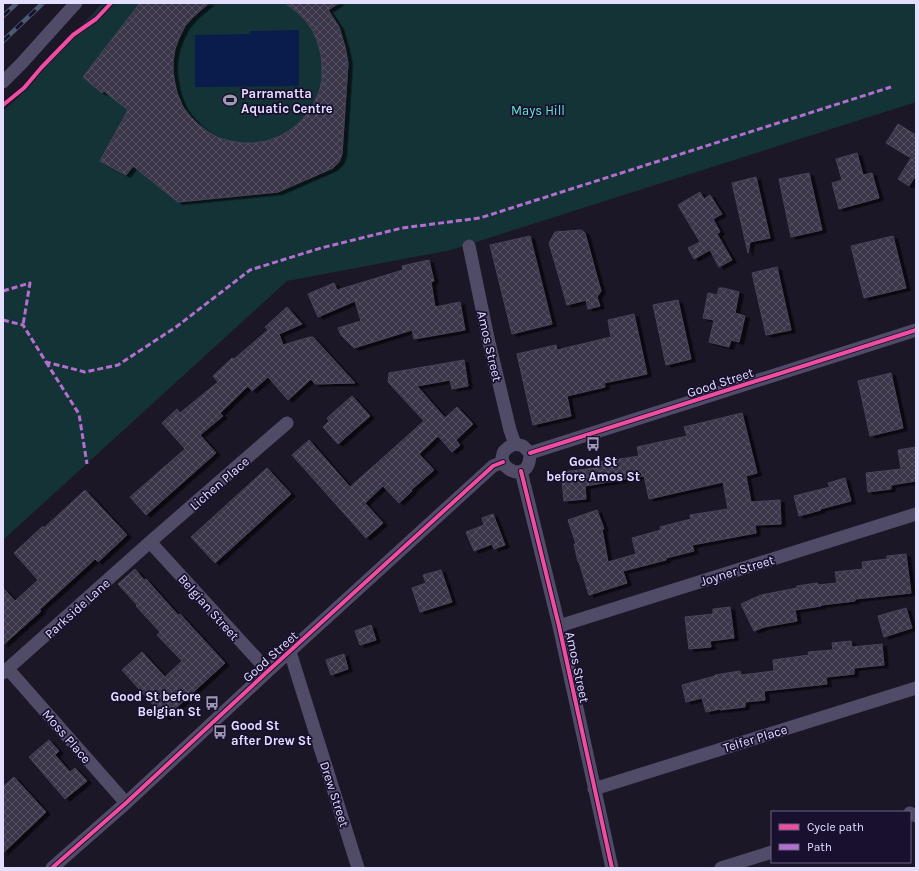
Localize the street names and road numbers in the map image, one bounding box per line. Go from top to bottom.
street label: Amos Street [474,309,505,383]
street label: Good Street [685,365,755,400]
street label: Lichen Place [187,453,252,513]
street label: Joyner Street [698,552,776,589]
street label: Belgian Street [175,571,242,643]
street label: Parkside Lane [42,575,113,641]
street label: Good Street [240,628,301,685]
street label: Amos Street [563,630,592,704]
street label: Moss Place [39,706,94,766]
street label: Telfer Place [721,722,789,755]
street label: Drew Street [317,759,352,829]

